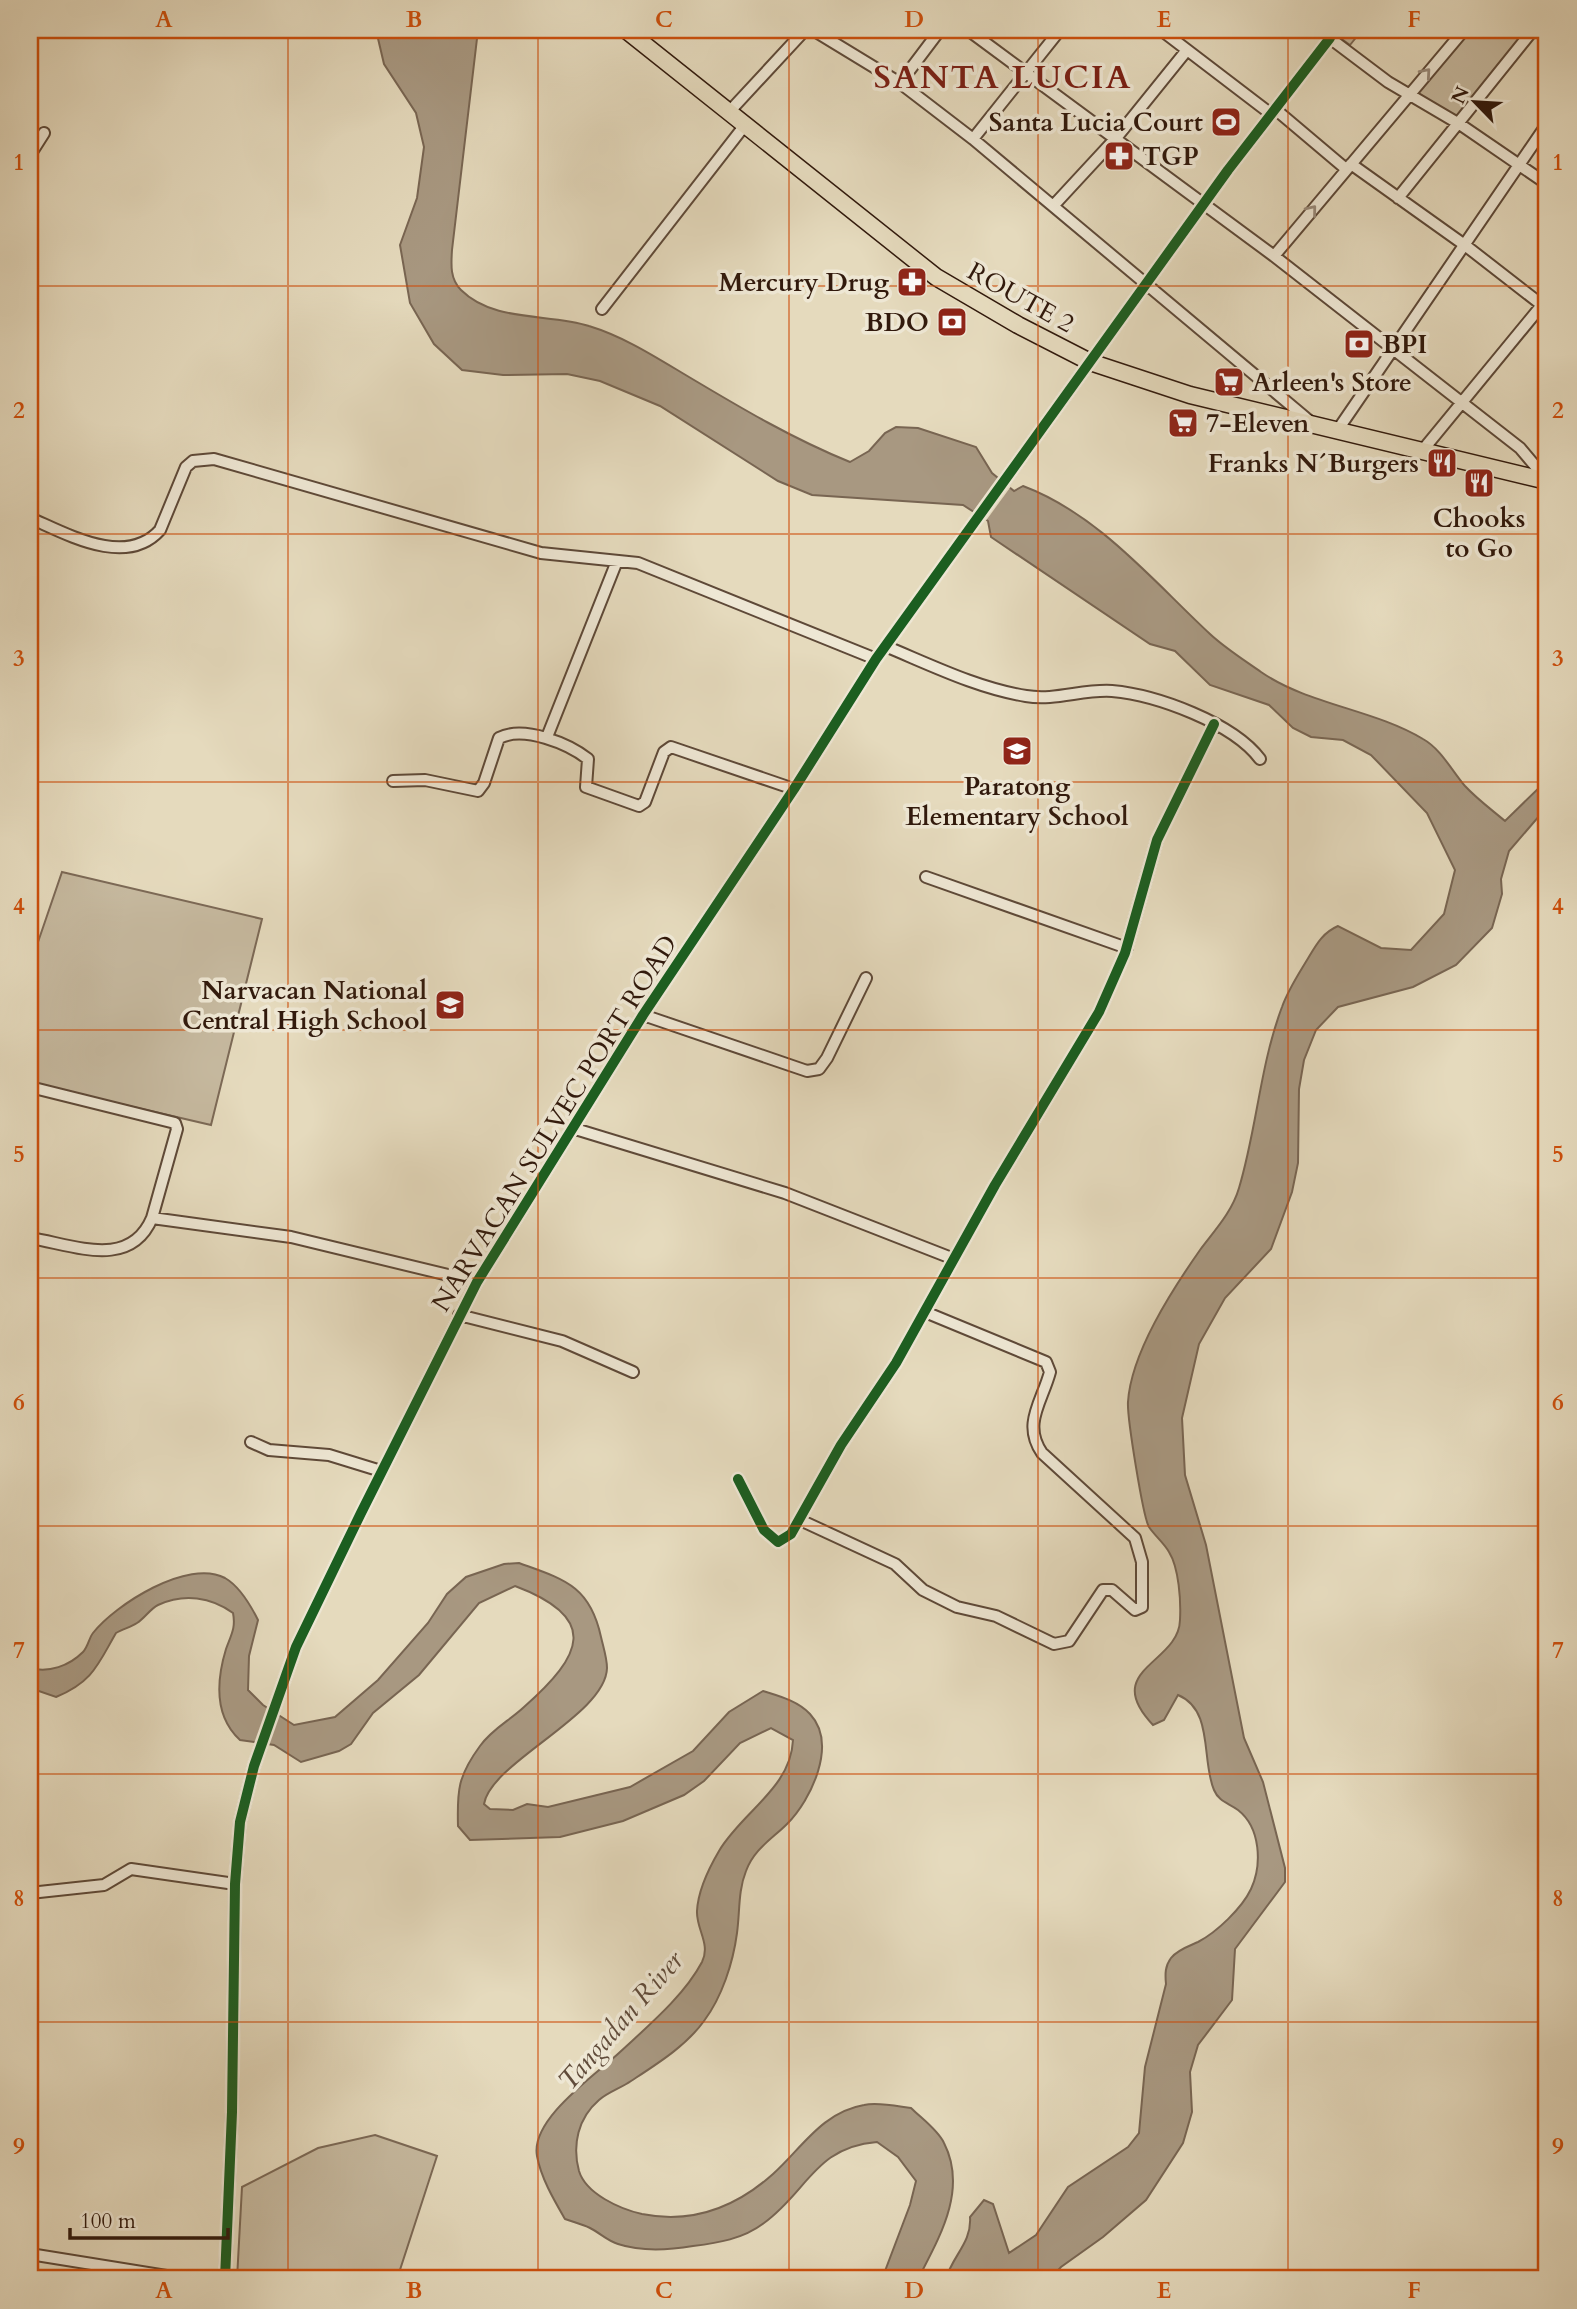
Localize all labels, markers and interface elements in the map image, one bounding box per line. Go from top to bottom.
text: A [155,4,173,35]
text: B [406,4,422,35]
text: C [655,4,673,35]
text: D [904,4,924,35]
text: E [1157,4,1171,35]
text: F [1407,4,1421,35]
district label: SANTA LUCIA [874,55,1132,100]
north arrow [1440,66,1510,136]
one-way arrow [1418,68,1430,81]
text: N [1445,82,1476,108]
place label: Santa Lucia Court [989,105,1203,140]
sports icon: Santa Lucia Court [1209,105,1243,139]
pharmacy icon: TGP [1102,139,1136,173]
place label: TGP [1142,139,1199,174]
text: 1 [13,147,25,178]
text: 1 [1552,147,1564,178]
one-way arrow [1304,205,1317,217]
street label: ROUTE 2 [961,254,1080,341]
place label: Mercury Drug [718,265,889,300]
pharmacy icon: Mercury Drug [895,265,929,299]
place label: BDO [865,305,929,340]
bank icon: BDO [935,305,969,339]
bank icon: BPI [1342,327,1376,361]
place label: BPI [1382,327,1427,362]
supermarket icon: Arleen's Store [1212,365,1246,399]
place label: Arleen's Store [1252,365,1412,400]
text: 2 [13,395,25,426]
text: 2 [1552,395,1564,426]
supermarket icon: 7-Eleven [1166,406,1200,440]
place label: 7-Eleven [1206,406,1310,441]
place label: Franks N´Burgers [1208,446,1419,481]
restaurant icon: Franks N´Burgers [1425,446,1459,480]
restaurant icon: Chooks to Go [1462,466,1496,500]
place label: Chooks to Go [1433,501,1525,566]
text: 3 [13,643,25,674]
text: 3 [1552,643,1564,674]
school or university icon: Paratong Elementary School [1000,734,1034,768]
place label: Paratong Elementary School [905,769,1129,834]
text: 4 [13,891,25,922]
text: 4 [1552,891,1564,922]
street label: NARVACAN SULVEC PORT ROAD [424,928,685,1318]
place label: Narvacan National Central High School [182,973,427,1038]
school or university icon: Narvacan National Central High School [433,988,467,1022]
text: 5 [13,1139,25,1170]
text: 5 [1552,1139,1564,1170]
text: 6 [13,1387,25,1418]
text: 6 [1552,1387,1564,1418]
text: 7 [13,1635,25,1666]
text: 7 [1552,1635,1564,1666]
text: 8 [13,1883,25,1914]
text: 8 [1552,1883,1564,1914]
water label: Tangadan River [549,1942,693,2099]
text: 9 [13,2131,25,2162]
text: 9 [1552,2131,1564,2162]
scale bar [70,2197,228,2241]
text: 100 m [80,2207,136,2236]
text: A [155,2275,173,2306]
text: B [406,2275,422,2306]
text: C [655,2275,673,2306]
text: D [904,2275,924,2306]
text: E [1157,2275,1171,2306]
text: F [1407,2275,1421,2306]

